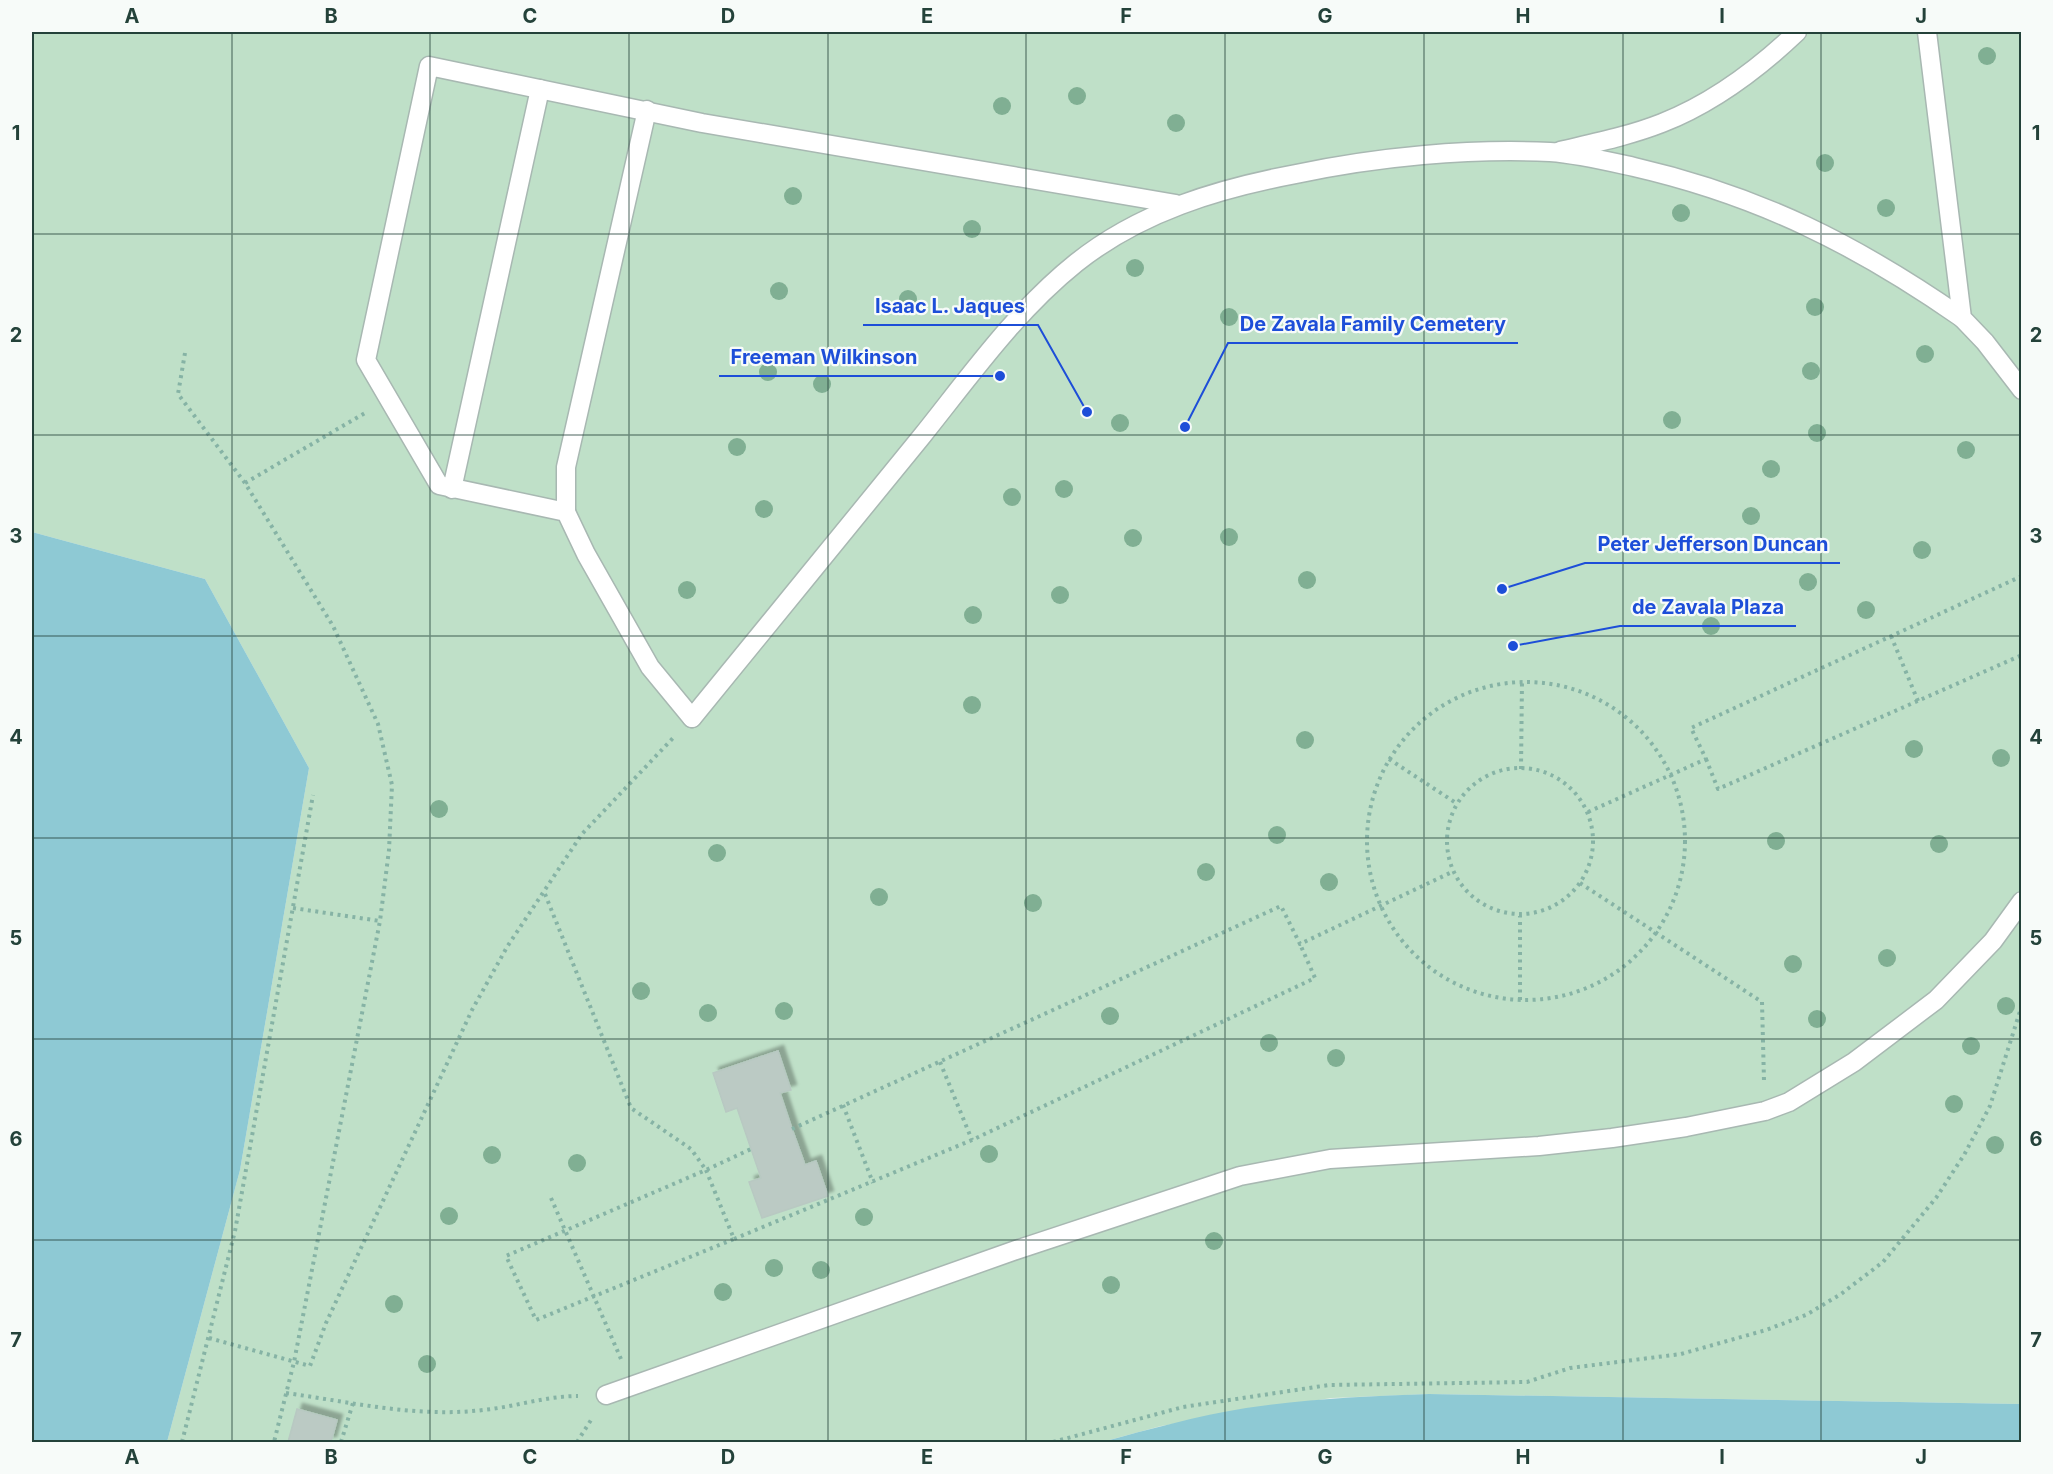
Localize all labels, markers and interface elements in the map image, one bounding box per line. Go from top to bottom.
text: A [125,4,140,28]
text: B [324,4,338,28]
text: C [523,4,537,28]
text: D [721,4,735,28]
text: E [921,4,933,28]
text: F [1120,4,1132,28]
text: G [1317,4,1333,28]
text: H [1516,4,1530,28]
text: I [1719,4,1725,28]
text: J [1915,4,1927,28]
text: 1 [12,121,20,145]
text: 1 [2032,121,2040,145]
callout: Isaac L. Jaques [863,287,1038,325]
text: Isaac L. Jaques [875,294,1025,318]
callout: De Zavala Family Cemetery [1228,305,1518,343]
text: De Zavala Family Cemetery [1240,312,1506,336]
text: 2 [10,323,22,347]
text: 2 [2030,323,2042,347]
callout: Freeman Wilkinson [719,338,929,376]
text: Freeman Wilkinson [731,345,917,369]
text: 3 [10,524,22,548]
text: 3 [2030,524,2042,548]
callout: Peter Jefferson Duncan [1585,525,1840,563]
text: Peter Jefferson Duncan [1598,532,1828,556]
callout: de Zavala Plaza [1620,588,1796,626]
text: de Zavala Plaza [1632,595,1784,619]
text: 4 [9,725,23,749]
text: 4 [2029,725,2043,749]
text: 5 [10,926,22,950]
text: 5 [2030,926,2042,950]
text: 6 [10,1127,23,1151]
text: 6 [2030,1127,2043,1151]
text: 7 [10,1328,22,1352]
text: 7 [2030,1328,2042,1352]
text: A [125,1445,140,1469]
text: B [324,1445,338,1469]
text: C [523,1445,537,1469]
text: D [721,1445,735,1469]
text: E [921,1445,933,1469]
text: F [1120,1445,1132,1469]
text: G [1317,1445,1333,1469]
text: H [1516,1445,1530,1469]
text: I [1719,1445,1725,1469]
text: J [1915,1445,1927,1469]

